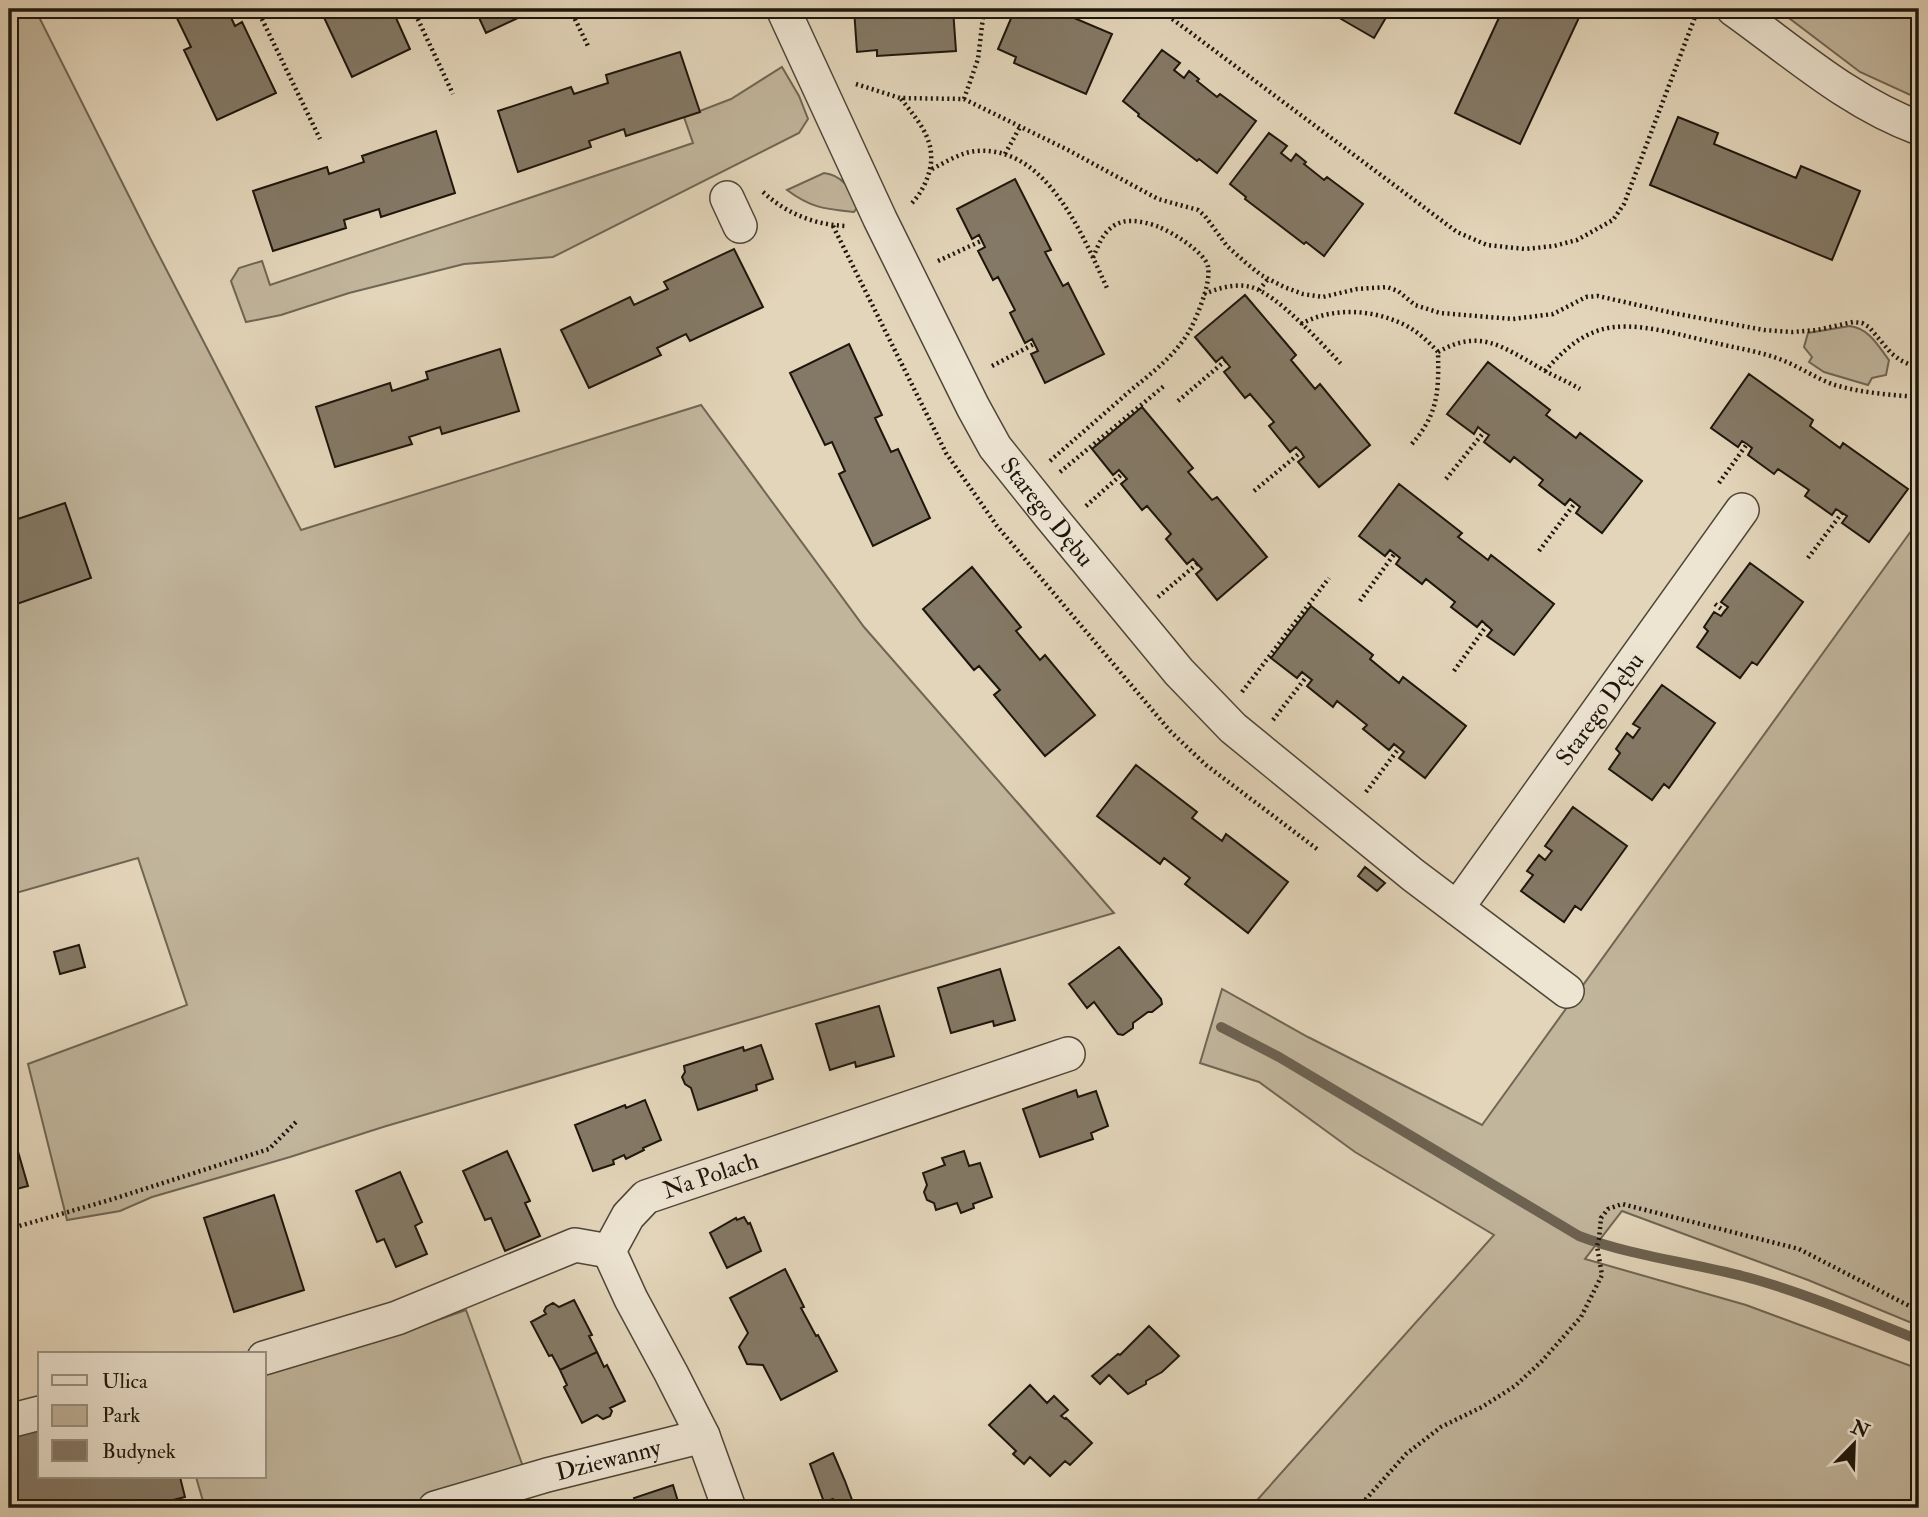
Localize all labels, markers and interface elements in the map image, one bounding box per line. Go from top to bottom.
street label: Starego Dębu [994,451,1101,573]
street label: Starego Dębu [1549,646,1651,772]
street label: Na Polach [658,1145,762,1206]
legend [38,1352,266,1478]
text: Ulica [102,1368,148,1395]
text: Park [102,1402,140,1429]
north arrow [1820,1408,1890,1478]
text: N [1847,1415,1874,1444]
street label: Dziewanny [553,1432,665,1488]
text: Budynek [102,1438,176,1465]

